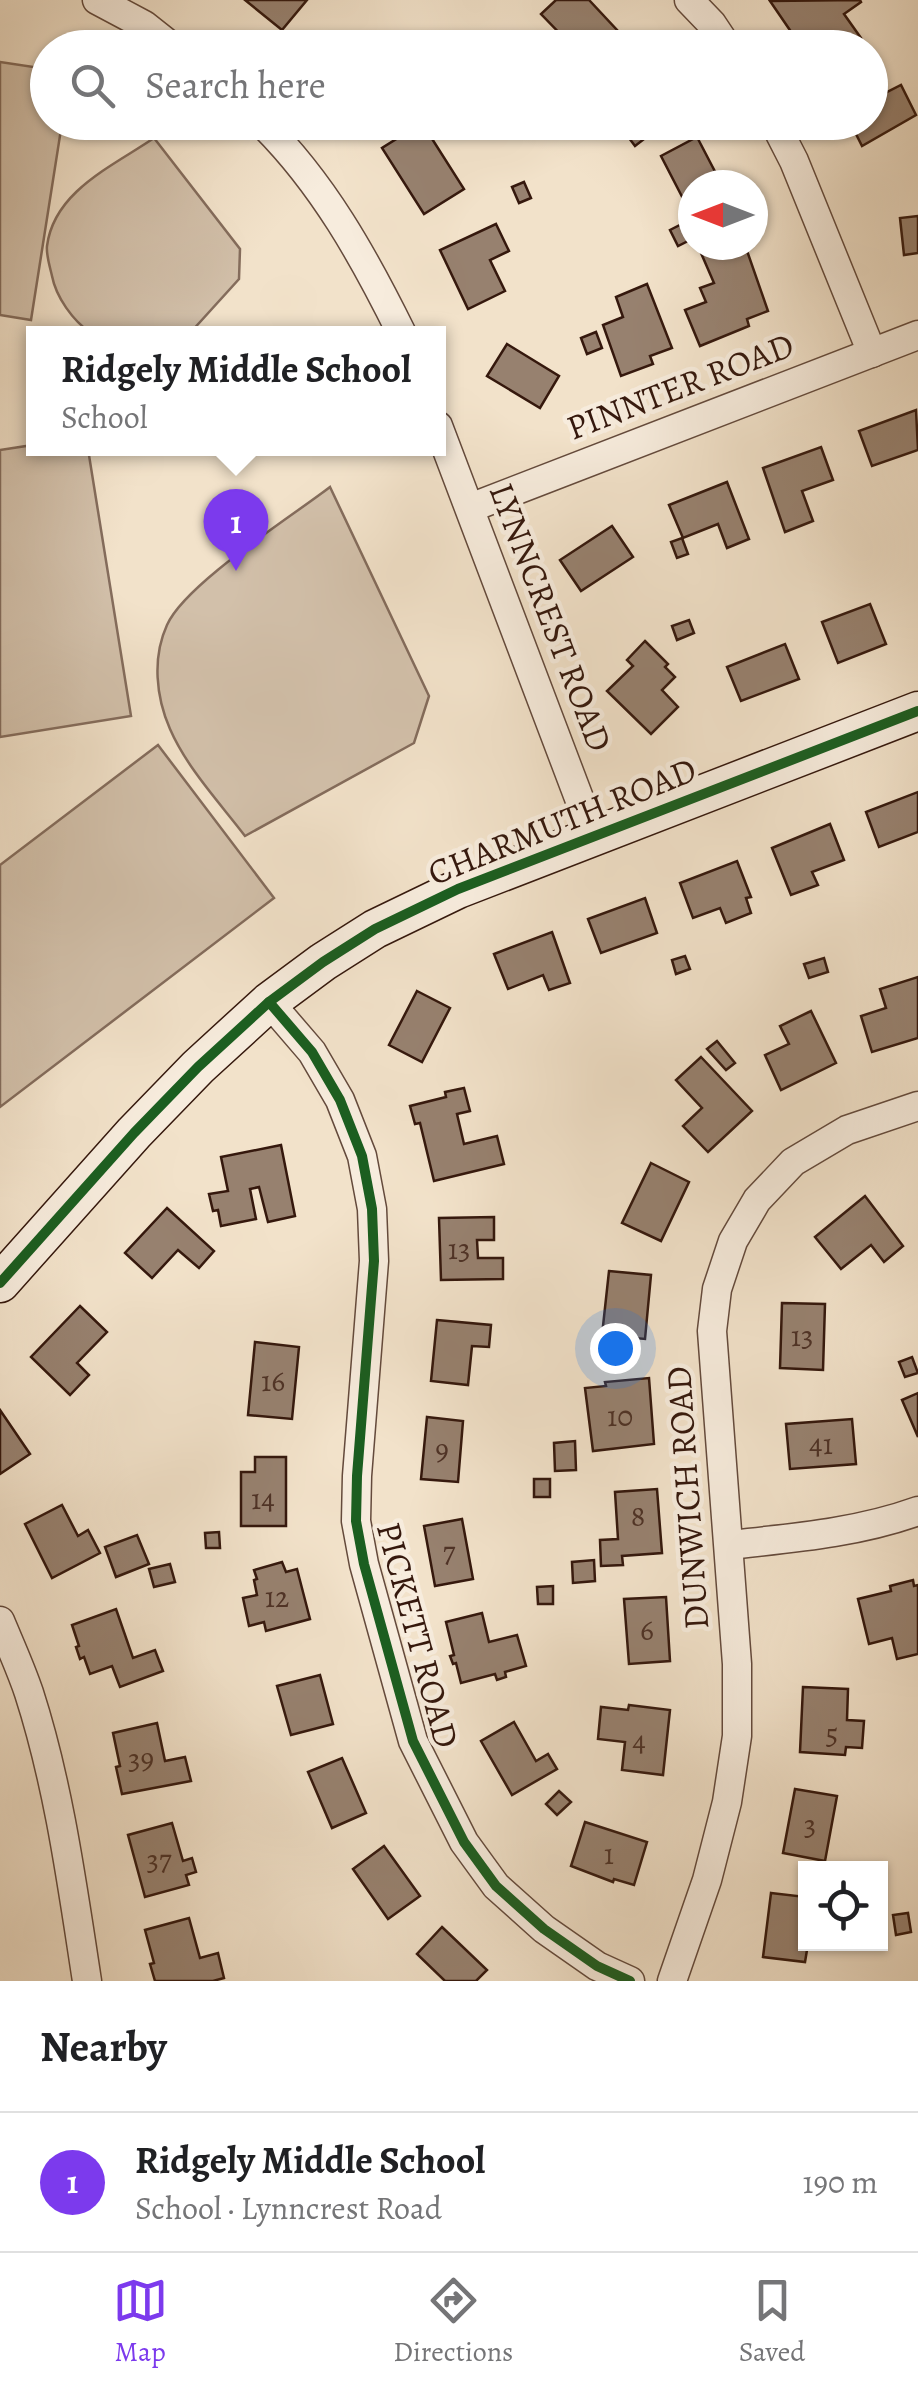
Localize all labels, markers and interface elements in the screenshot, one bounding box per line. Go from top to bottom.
search box [30,30,888,140]
icon: search [65,58,120,113]
text: Search here [145,59,326,111]
north arrow [678,170,768,260]
street label: PINNTER ROAD [560,321,800,451]
popup [26,326,446,456]
text: Ridgely Middle School [61,343,411,395]
text: School [61,395,148,439]
street label: LYNNCREST ROAD [478,476,624,758]
pin: 1 [204,488,268,571]
street label: CHARMUTH ROAD [421,745,703,897]
house number: 13 [448,1229,470,1269]
house number: 13 [791,1316,813,1356]
your location [590,1323,641,1374]
house number: 16 [261,1361,285,1401]
street label: DUNWICH ROAD [654,1365,720,1631]
house number: 10 [607,1396,633,1436]
house number: 41 [809,1424,833,1464]
house number: 9 [435,1430,449,1470]
house number: 14 [251,1479,275,1519]
house number: 8 [631,1496,645,1536]
street label: PICKETT ROAD [365,1517,471,1753]
house number: 7 [443,1532,456,1572]
house number: 12 [265,1577,289,1617]
house number: 6 [640,1610,654,1650]
house number: 5 [826,1714,838,1754]
house number: 4 [632,1721,646,1761]
house number: 39 [128,1739,154,1779]
house number: 3 [804,1805,816,1845]
house number: 1 [604,1834,614,1874]
house number: 37 [146,1840,172,1880]
map controls [798,1861,888,1951]
button: locate [798,1861,888,1951]
text: Nearby [40,2018,167,2075]
text: Ridgely Middle School [135,2134,485,2186]
text: 1 [67,2160,78,2204]
text: 190 m [802,2160,878,2204]
text: School · Lynncrest Road [135,2186,442,2230]
tab: Map [113,2273,168,2371]
tab: Directions [393,2273,513,2371]
tab: Saved [739,2273,805,2371]

